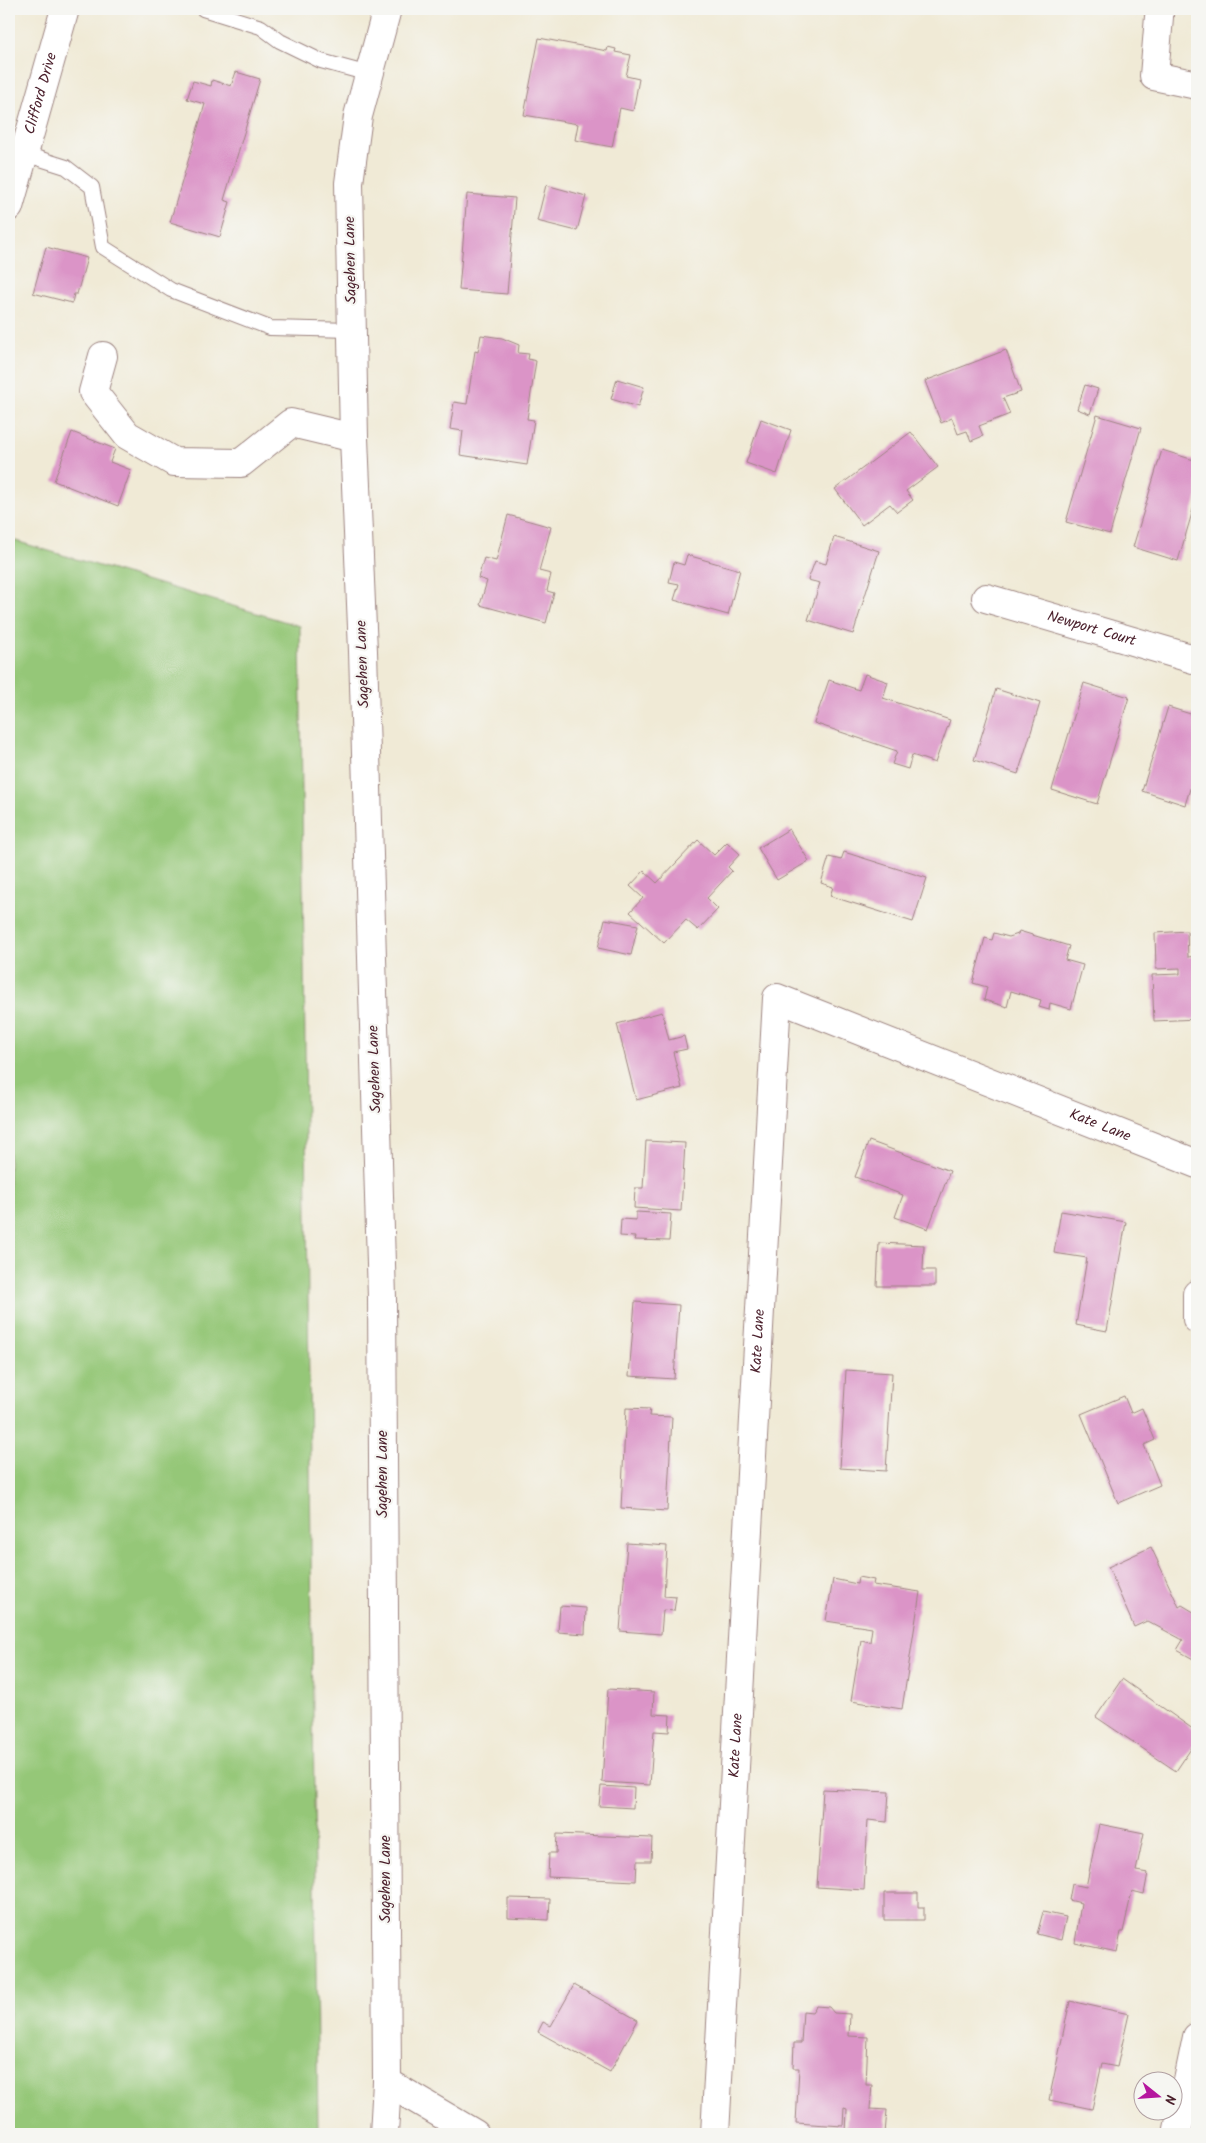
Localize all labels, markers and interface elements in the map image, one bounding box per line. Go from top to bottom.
street label: Clifford Drive [18,49,64,137]
street label: Sagehen Lane [338,216,364,304]
street label: Newport Court [1044,605,1139,653]
street label: Sagehen Lane [349,620,377,708]
street label: Sagehen Lane [361,1025,389,1113]
street label: Kate Lane [1066,1103,1135,1149]
street label: Kate Lane [745,1308,772,1374]
street label: Sagehen Lane [371,1430,395,1518]
street label: Kate Lane [722,1712,750,1778]
street label: Sagehen Lane [374,1835,398,1923]
north arrow [1134,2070,1184,2120]
text: N [1158,2092,1181,2107]

